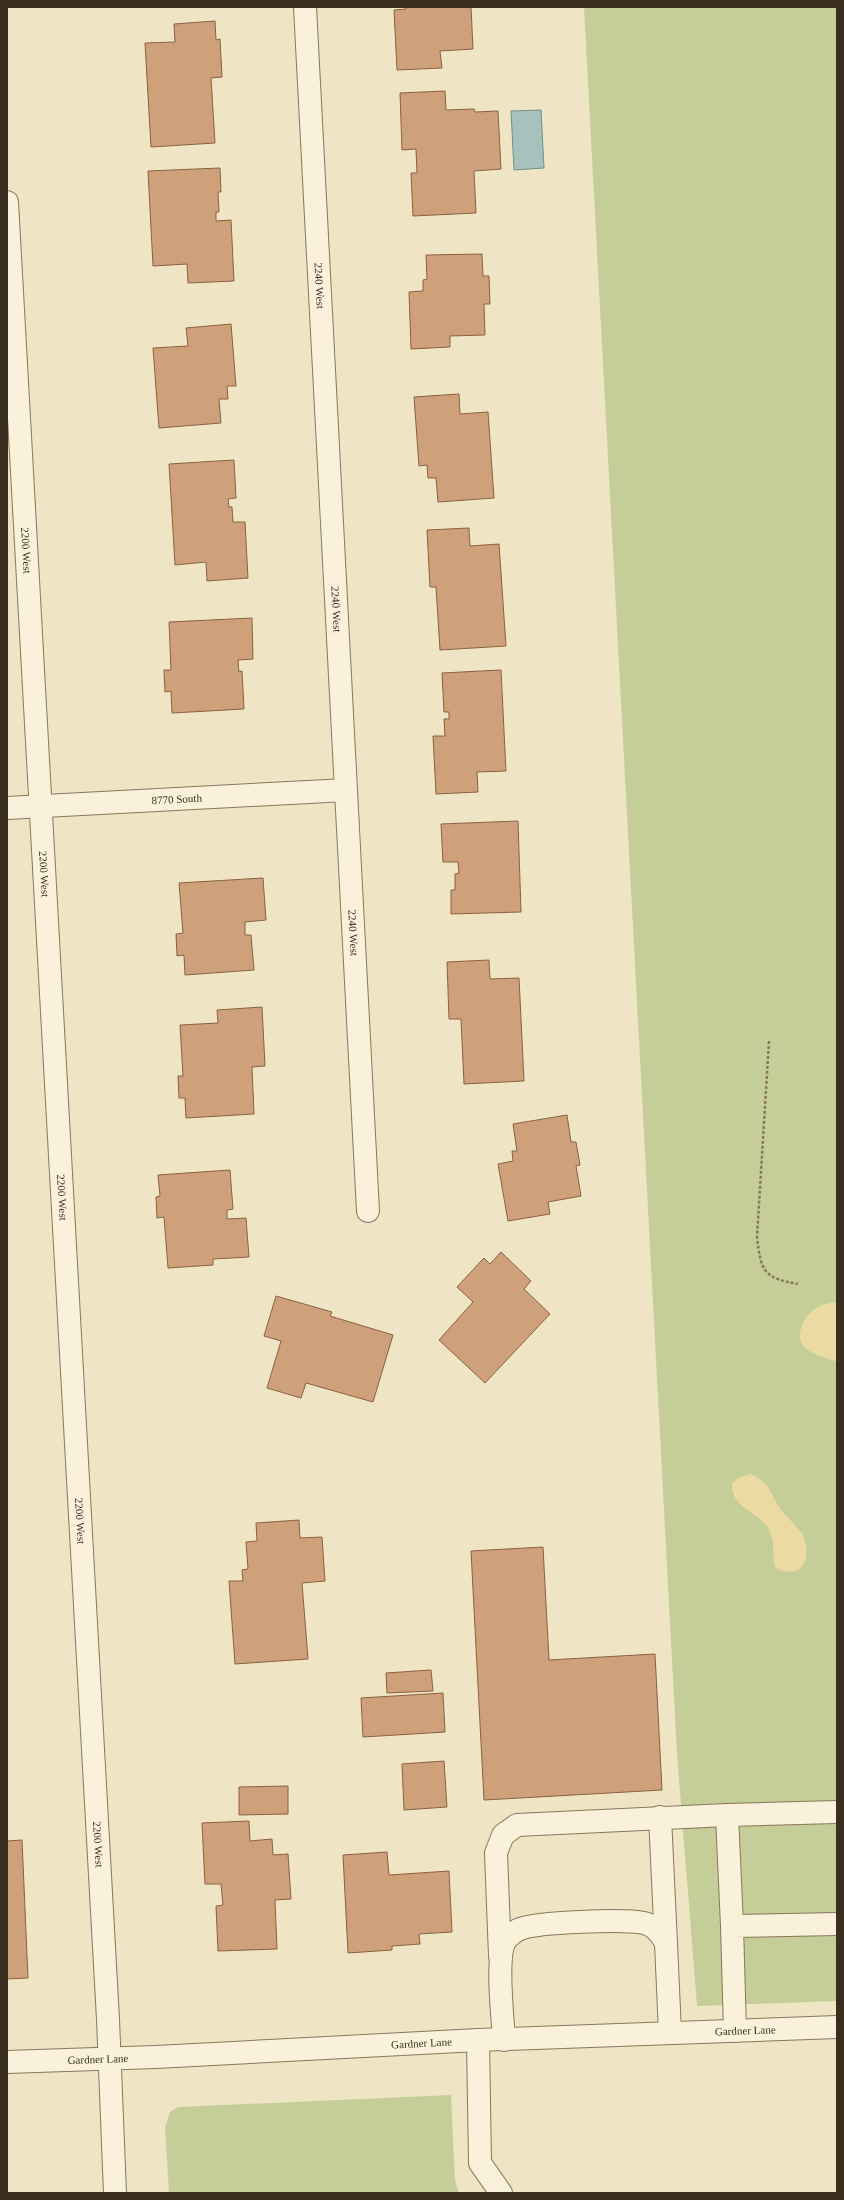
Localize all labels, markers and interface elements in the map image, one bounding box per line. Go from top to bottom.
street label: 2240 West [312,262,327,309]
street label: 2200 West [19,527,34,574]
street label: 2240 West [329,586,344,633]
street label: 8770 South [151,792,203,806]
street label: 2200 West [37,851,52,897]
street label: 2240 West [346,909,361,956]
street label: 2200 West [55,1174,70,1221]
street label: 2200 West [73,1498,88,1544]
street label: 2200 West [91,1821,106,1868]
street label: Gardner Lane [715,2023,776,2037]
street label: Gardner Lane [391,2035,452,2051]
street label: Gardner Lane [67,2052,129,2066]

